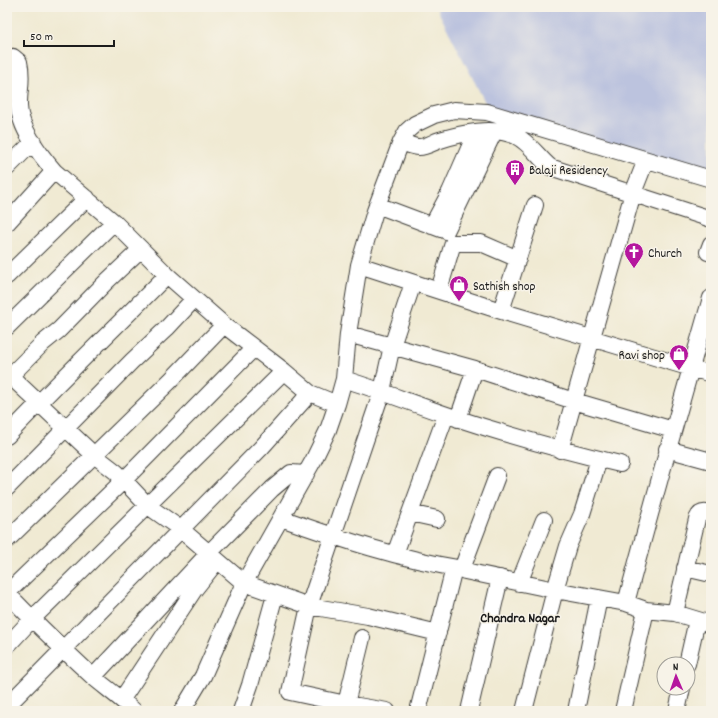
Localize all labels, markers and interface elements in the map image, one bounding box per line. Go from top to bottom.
scale bar [24,22,114,48]
text: 50 m [30,29,53,46]
building icon: Balaji Residency [504,158,526,186]
place label: Balaji Residency [529,162,608,181]
church icon: Church [623,241,645,269]
place label: Church [648,245,682,264]
shop icon: Sathish shop [448,274,470,302]
place label: Sathish shop [473,278,536,297]
shop icon: Ravi shop [668,343,690,371]
place label: Ravi shop [619,347,665,366]
district label: Chandra Nagar [480,609,560,629]
north arrow [656,656,696,696]
text: N [673,660,679,676]

